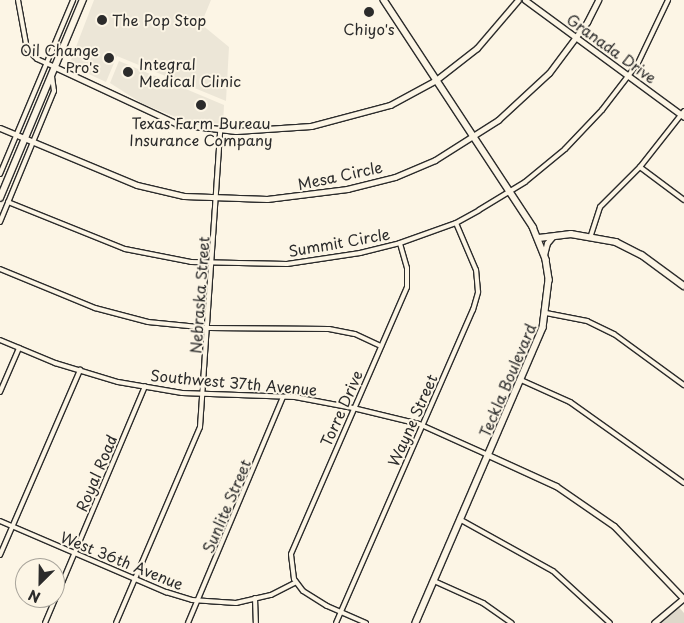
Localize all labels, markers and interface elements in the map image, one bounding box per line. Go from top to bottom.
marker: Chiyo's [363,6,375,18]
street label: Granada Drive [563,9,661,87]
place label: The Pop Stop [112,11,207,29]
marker: The Pop Stop [96,14,108,26]
place label: Chiyo's [343,20,395,38]
place label: Oil Change Pro's [19,40,99,75]
marker: Oil Change Pro's [103,52,115,64]
place label: Integral Medical Clinic [139,54,241,89]
marker: Integral Medical Clinic [121,65,135,79]
marker: Texas Farm Bureau Insurance Company [195,99,207,111]
place label: Texas Farm Bureau Insurance Company [129,113,273,148]
street label: Mesa Circle [296,157,384,193]
street label: Summit Circle [286,224,392,260]
street label: Nebraska Street [186,235,212,355]
street label: Teckla Boulevard [475,320,539,440]
street label: Southwest 37th Avenue [150,366,318,398]
street label: Torre Drive [316,367,366,449]
street label: Wayne Street [383,371,441,469]
street label: Royal Road [72,432,120,514]
street label: Sunlite Street [198,456,254,556]
street label: West 36th Avenue [58,527,186,593]
north arrow [15,558,65,608]
text: N [25,585,44,608]

